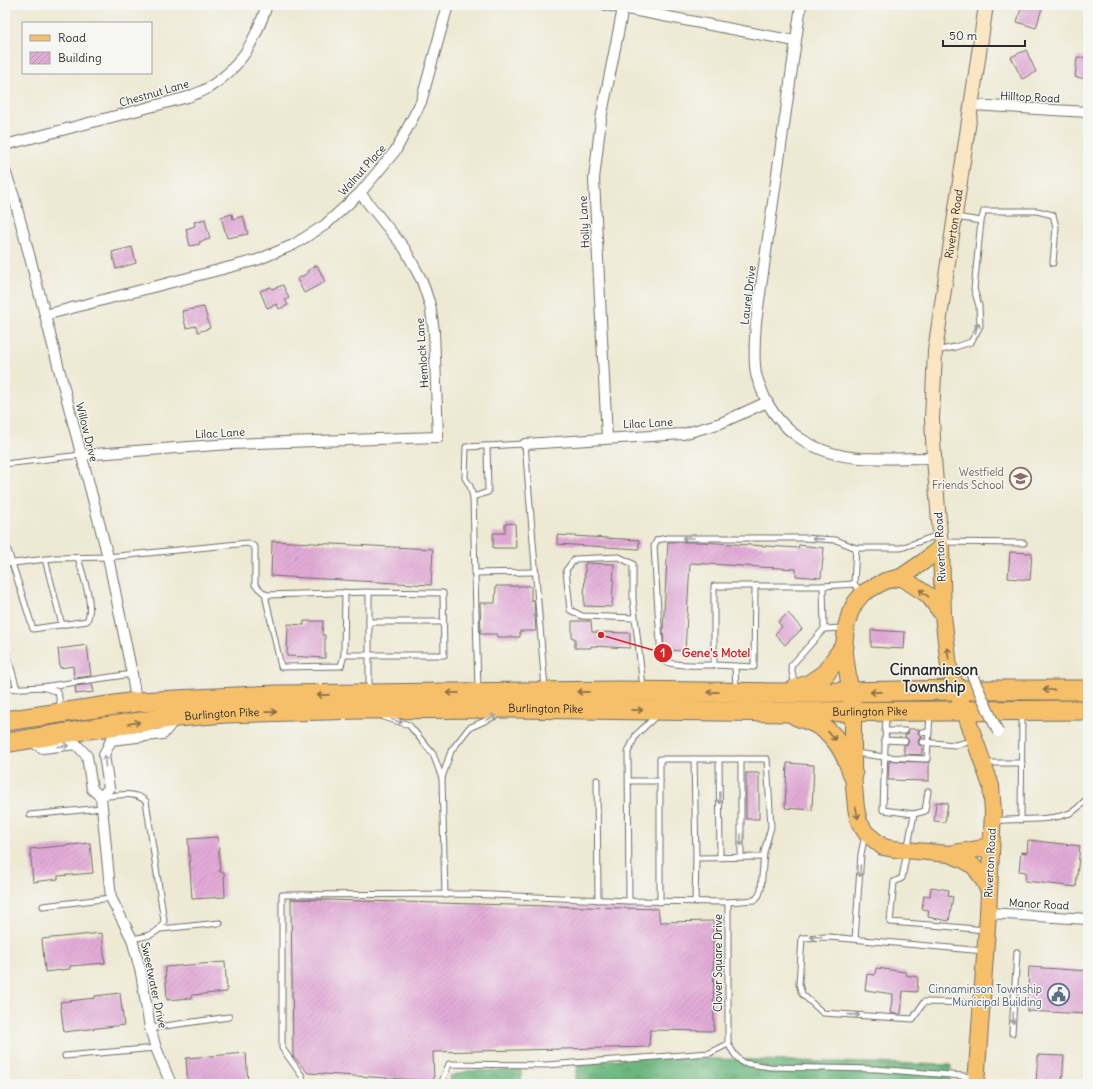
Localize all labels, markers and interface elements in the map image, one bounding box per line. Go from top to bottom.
legend [22,22,152,74]
scale bar [943,22,1025,48]
text: 50 m [949,28,978,43]
text: Road [58,30,86,45]
text: Building [58,50,102,65]
street label: Chestnut Lane [118,76,190,110]
street label: Hilltop Road [1000,88,1061,106]
street label: Walnut Place [335,141,389,198]
street label: Riverton Road [942,188,966,259]
street label: Holly Lane [576,195,592,249]
street label: Laurel Drive [737,264,759,326]
street label: Hemlock Lane [413,317,431,389]
one-way arrow [974,322,982,334]
street label: Willow Drive [73,401,101,463]
street label: Lilac Lane [623,415,673,431]
street label: Lilac Lane [195,425,245,441]
place label: Westfield Friends School [932,465,1005,492]
school or university icon: Westfield Friends School [1007,465,1033,491]
street label: Riverton Road [931,511,949,582]
one-way arrow [682,534,695,542]
one-way arrow [812,535,825,542]
one-way arrow [919,589,930,597]
callout: Gene's Motel [653,641,758,665]
text: 1 [661,645,665,660]
text: Gene's Motel [682,645,751,660]
one-way arrow [944,647,951,660]
district label: Cinnaminson Township [890,660,978,697]
one-way arrow [1043,686,1056,694]
one-way arrow [577,688,590,696]
one-way arrow [870,688,883,696]
one-way arrow [447,689,460,697]
one-way arrow [707,689,720,696]
one-way arrow [317,691,330,698]
street label: Burlington Pike [508,701,583,716]
street label: Burlington Pike [832,704,907,719]
street label: Burlington Pike [184,705,260,723]
one-way arrow [630,706,643,714]
one-way arrow [264,708,277,715]
one-way arrow [485,714,497,722]
one-way arrow [390,718,403,725]
one-way arrow [128,719,141,727]
one-way arrow [827,731,837,741]
one-way arrow [56,742,69,750]
one-way arrow [102,755,109,768]
one-way arrow [716,791,724,804]
one-way arrow [853,806,861,819]
street label: Riverton Road [981,827,999,898]
one-way arrow [737,833,745,846]
one-way arrow [856,864,863,877]
street label: Manor Road [1008,895,1070,913]
street label: Clover Square Drive [711,914,725,1012]
one-way arrow [810,934,823,941]
street label: Sweetwater Drive [138,941,170,1029]
place label: Cinnaminson Township Municipal Building [928,982,1042,1009]
public building icon: Cinnaminson Township Municipal Building [1045,982,1071,1008]
one-way arrow [847,1012,860,1019]
one-way arrow [1009,1012,1016,1025]

